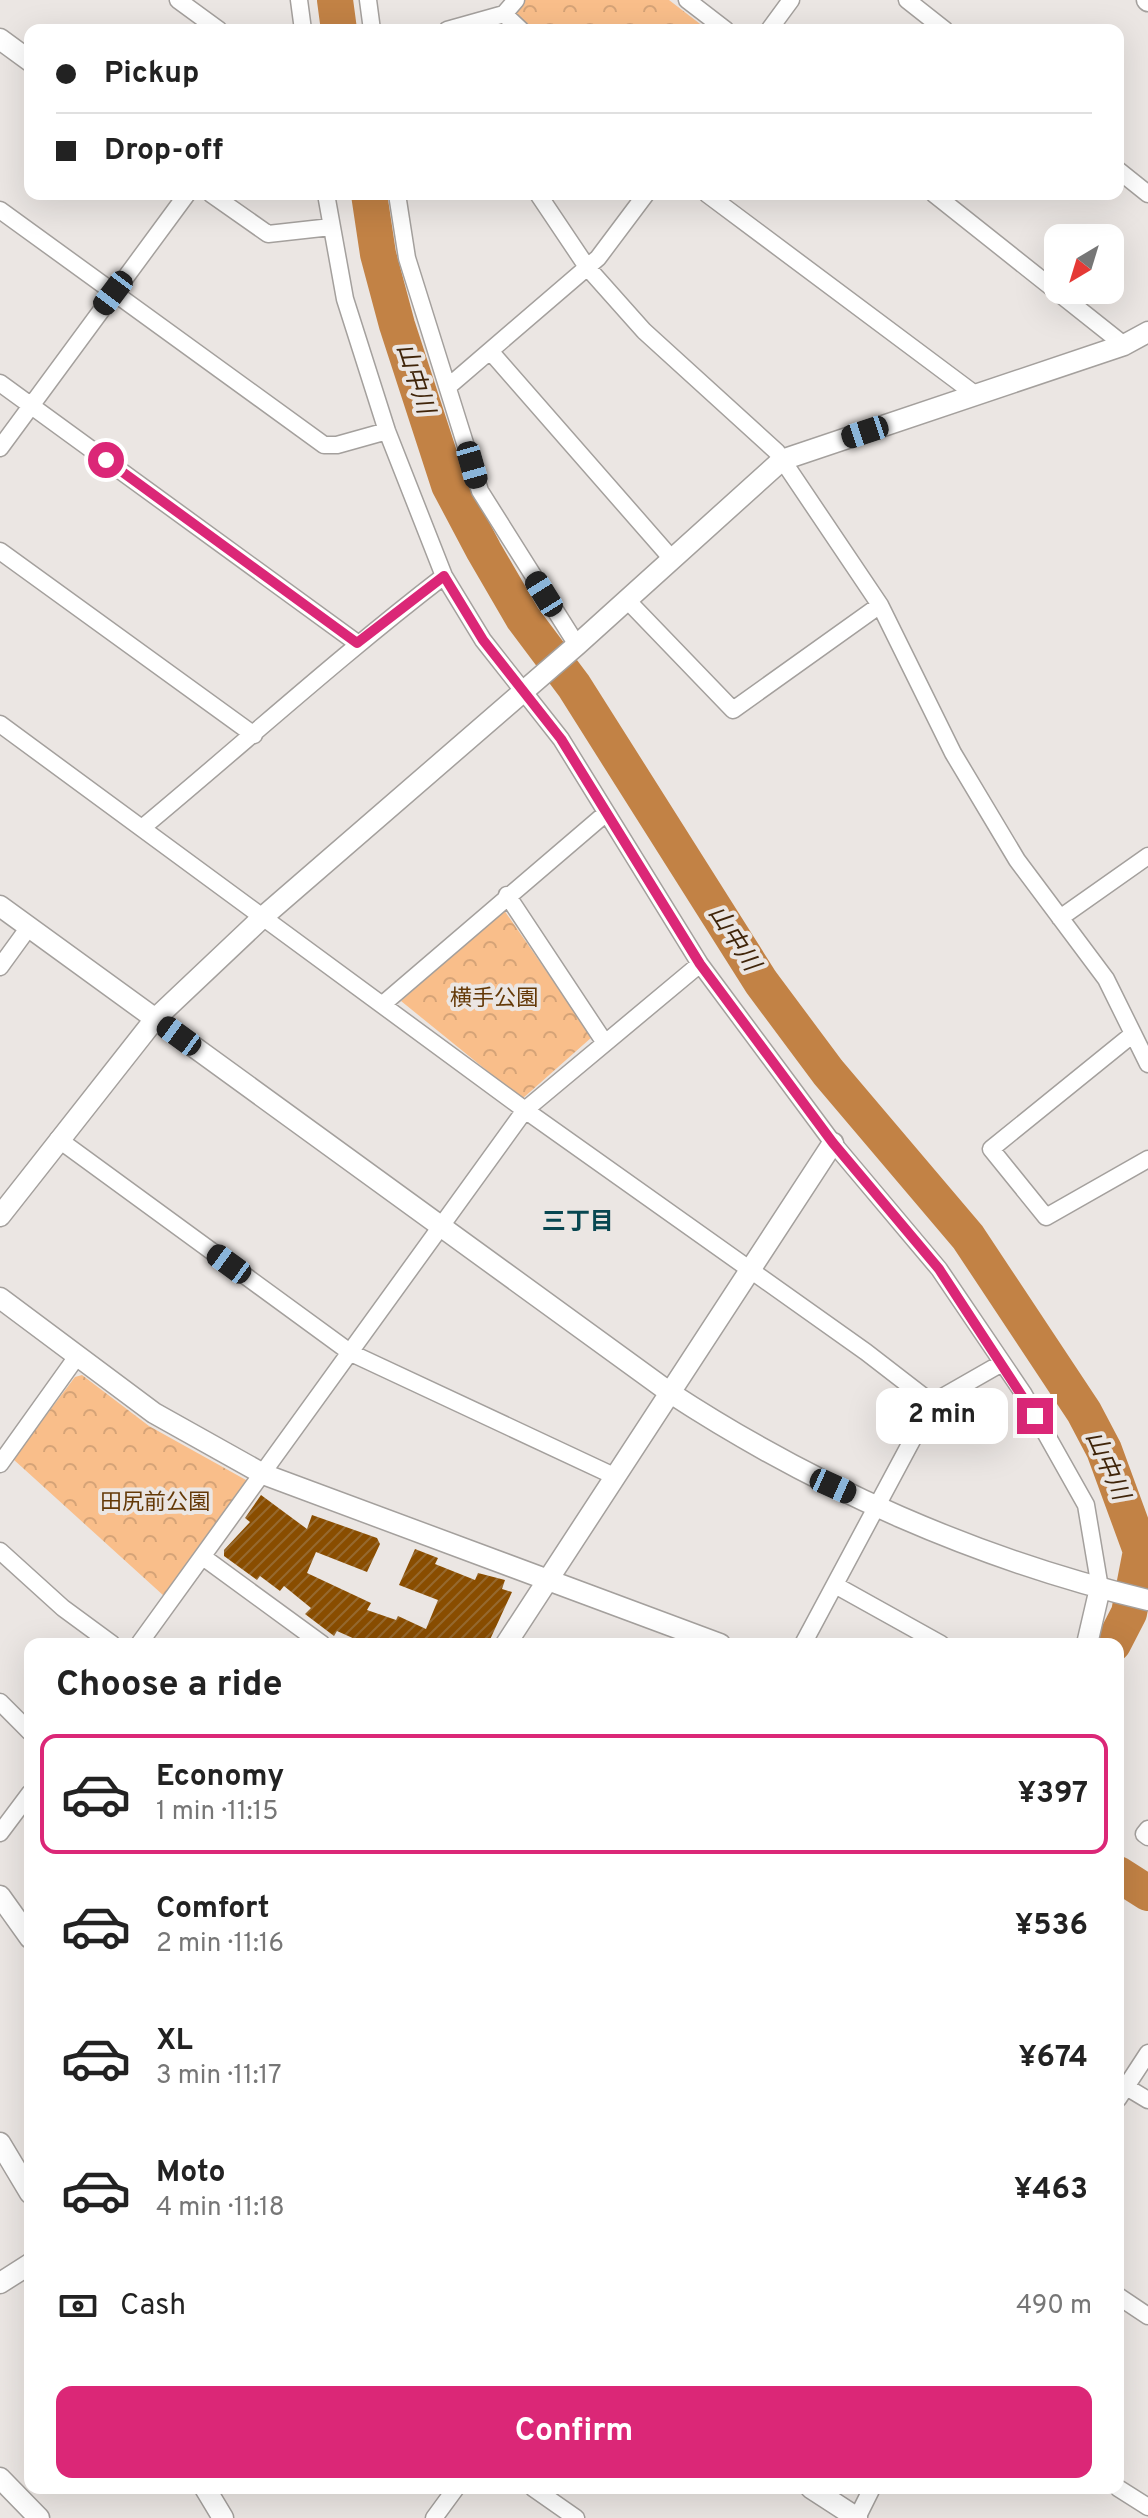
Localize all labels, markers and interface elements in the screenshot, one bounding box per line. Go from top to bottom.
text: Pickup [104,56,199,93]
text: Drop-off [104,133,223,170]
north arrow [1044,224,1124,304]
map controls [1044,224,1124,304]
car [89,267,137,319]
water label: 山中川 [389,340,440,421]
car [838,413,892,451]
car [454,439,490,491]
route start [88,442,124,478]
car [521,567,567,621]
water label: 山中川 [701,901,767,980]
park label: 横手公園 [450,986,538,1013]
car [153,1012,205,1060]
district label: 三丁目 [542,1208,614,1238]
car [203,1240,255,1288]
callout: 2 min [875,1388,1007,1444]
route end [1017,1398,1053,1434]
text: 2 min [908,1399,976,1432]
water label: 山中川 [1078,1427,1136,1508]
car [806,1465,860,1507]
park label: 田尻前公園 [100,1490,210,1517]
text: Choose a ride [56,1663,282,1709]
icon: car [60,1758,132,1830]
text: Economy [156,1759,284,1796]
text: ¥397 [1018,1776,1088,1813]
text: 1 min · 11:15 [156,1796,278,1829]
icon: car [60,1890,132,1962]
text: Comfort [156,1891,269,1928]
text: ¥536 [1015,1908,1088,1945]
text: 2 min · 11:16 [156,1928,284,1961]
icon: car [60,2022,132,2094]
text: XL [156,2023,193,2060]
text: ¥674 [1018,2040,1088,2077]
text: 3 min · 11:17 [156,2060,282,2093]
icon: car [60,2154,132,2226]
text: Moto [156,2155,226,2192]
text: ¥463 [1014,2172,1088,2209]
text: 4 min · 11:18 [156,2192,285,2225]
icon: cash [56,2284,100,2328]
text: Cash [120,2288,186,2325]
text: 490 m [1016,2290,1092,2323]
button: Confirm [56,2386,1092,2478]

